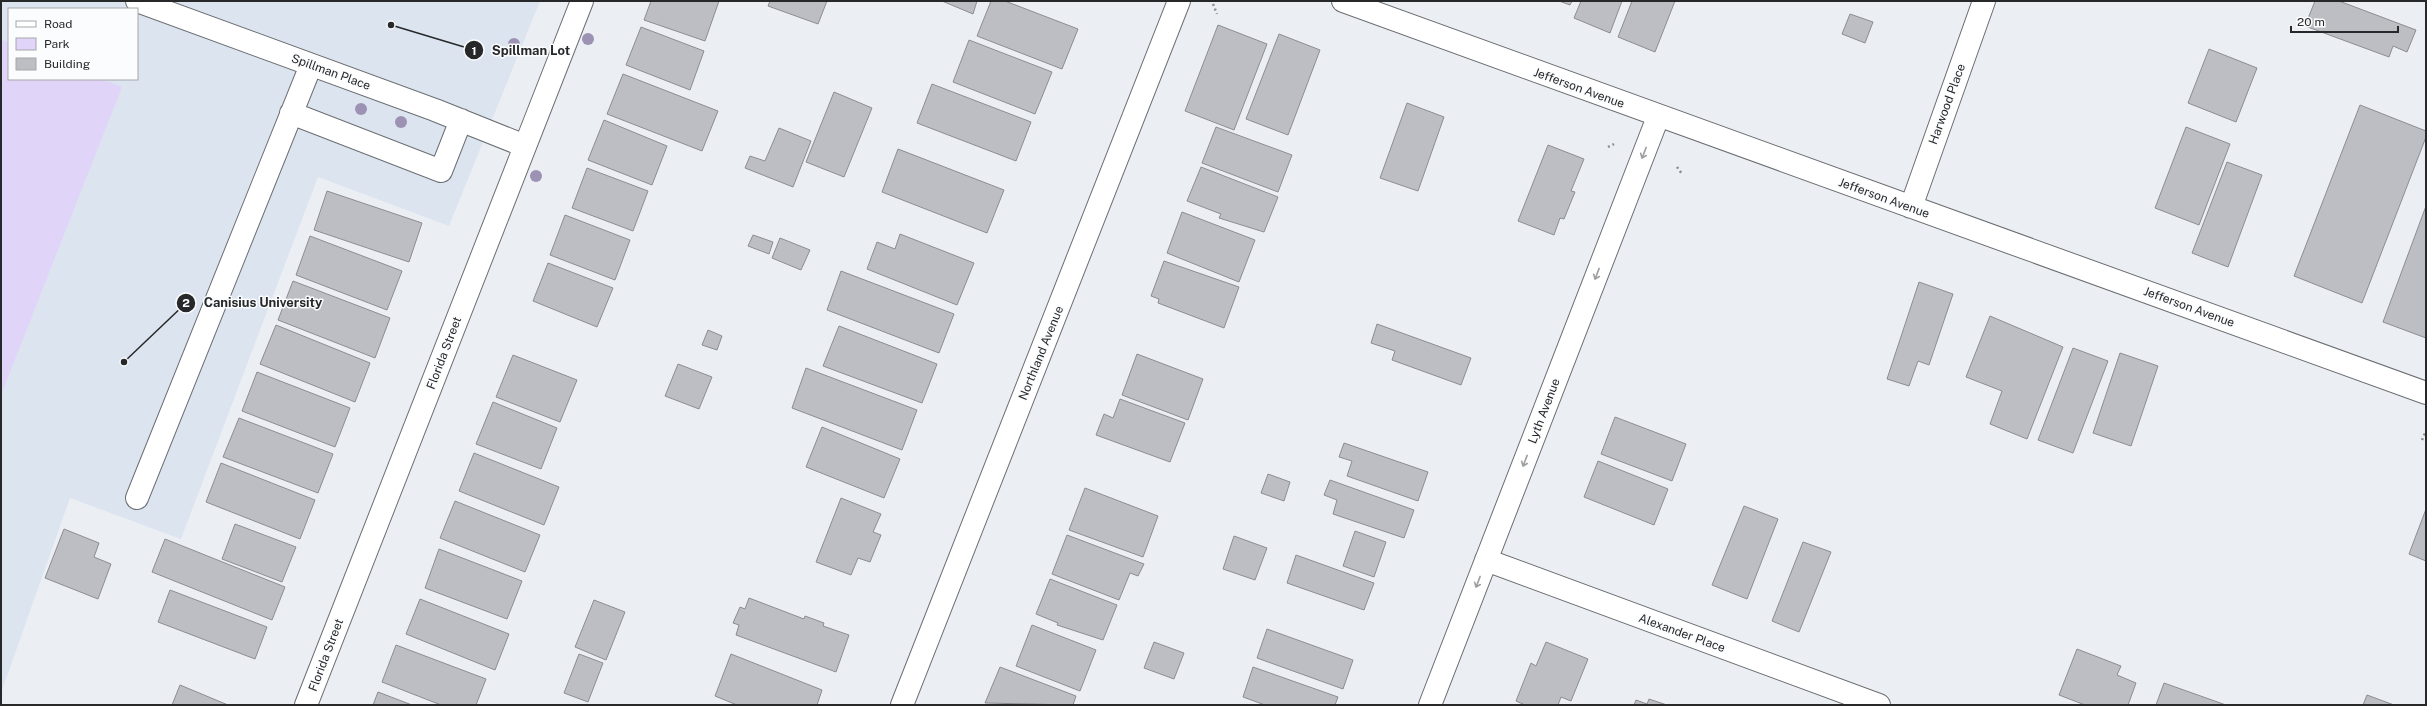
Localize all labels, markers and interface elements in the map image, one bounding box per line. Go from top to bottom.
legend [8,8,138,80]
scale bar [2291,8,2398,34]
text: 20 m [2297,15,2325,29]
text: Road [44,17,72,31]
text: Park [44,37,70,51]
callout: Spillman Lot [464,38,578,63]
text: Spillman Lot [492,43,570,58]
text: 1 [471,44,477,58]
street label: Spillman Place [289,51,373,93]
text: Building [44,57,90,71]
street label: Harwood Place [1926,62,1968,146]
street label: Jefferson Avenue [1532,65,1627,111]
one-way arrow [1639,146,1647,158]
street label: Jefferson Avenue [1837,175,1932,221]
one-way arrow [1592,268,1600,280]
street label: Jefferson Avenue [2142,284,2237,330]
callout: Canisius University [176,290,331,315]
text: Canisius University [204,295,323,310]
text: 2 [182,296,190,310]
street label: Northland Avenue [1016,304,1066,402]
street label: Florida Street [424,314,464,391]
street label: Lyth Avenue [1525,376,1563,446]
one-way arrow [1520,454,1528,466]
one-way arrow [1473,575,1481,587]
street label: Alexander Place [1637,611,1727,655]
street label: Florida Street [306,616,346,693]

